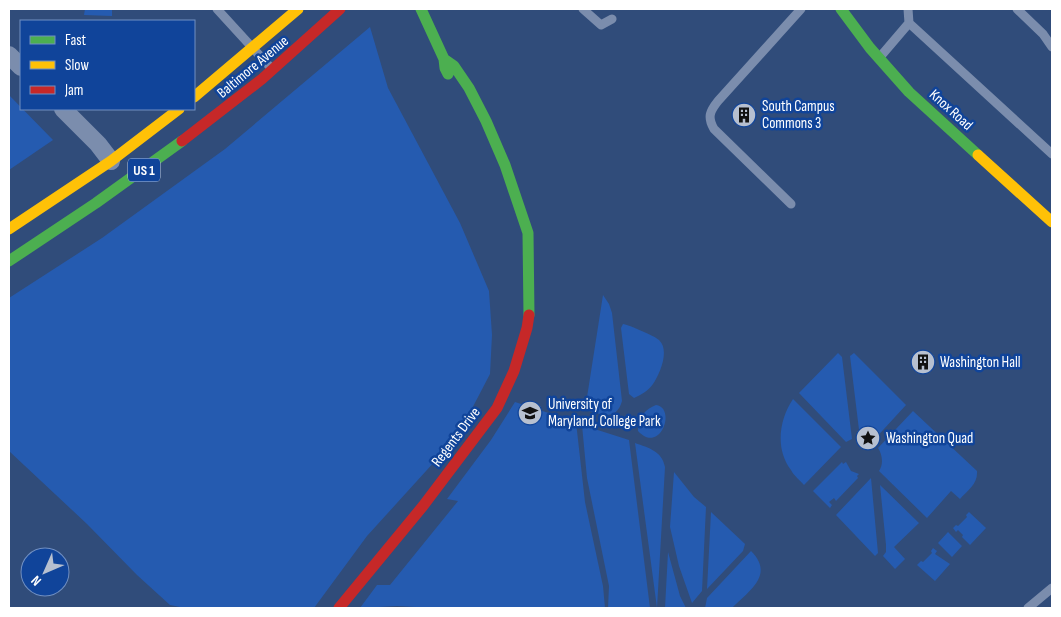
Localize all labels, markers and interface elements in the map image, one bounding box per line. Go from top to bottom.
legend [20,20,195,110]
text: Fast [65,31,87,50]
street label: Baltimore Avenue [213,32,293,102]
text: Slow [65,56,89,75]
text: Jam [64,81,83,100]
street label: Knox Road [925,85,977,135]
place label: South Campus Commons 3 [762,97,835,133]
building icon: South Campus Commons 3 [731,102,757,128]
road number: US 1 [128,158,160,182]
building icon: Washington Hall [910,349,936,375]
place label: Washington Hall [940,353,1021,372]
place label: University of Maryland, College Park [548,395,661,431]
school or university icon: University of Maryland, College Park [517,400,543,426]
street label: Regents Drive [427,403,485,471]
place icon: Washington Quad [855,425,881,451]
place label: Washington Quad [886,429,973,448]
north arrow [20,547,70,597]
text: N [28,572,45,589]

